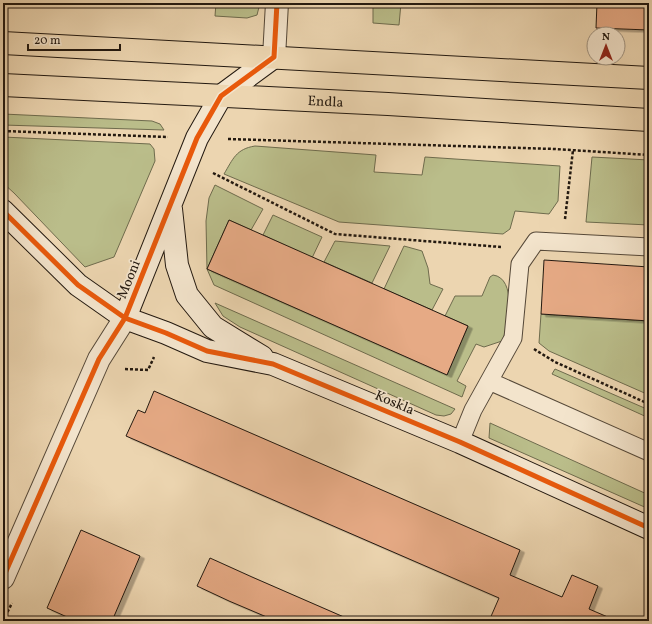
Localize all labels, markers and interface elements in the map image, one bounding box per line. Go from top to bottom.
scale bar [28,26,120,52]
north arrow [586,26,626,66]
text: N [602,30,610,45]
text: 20 m [34,33,61,49]
street label: Endla [307,92,344,113]
street label: Mooni [113,257,146,302]
street label: Koskla [372,387,417,420]

